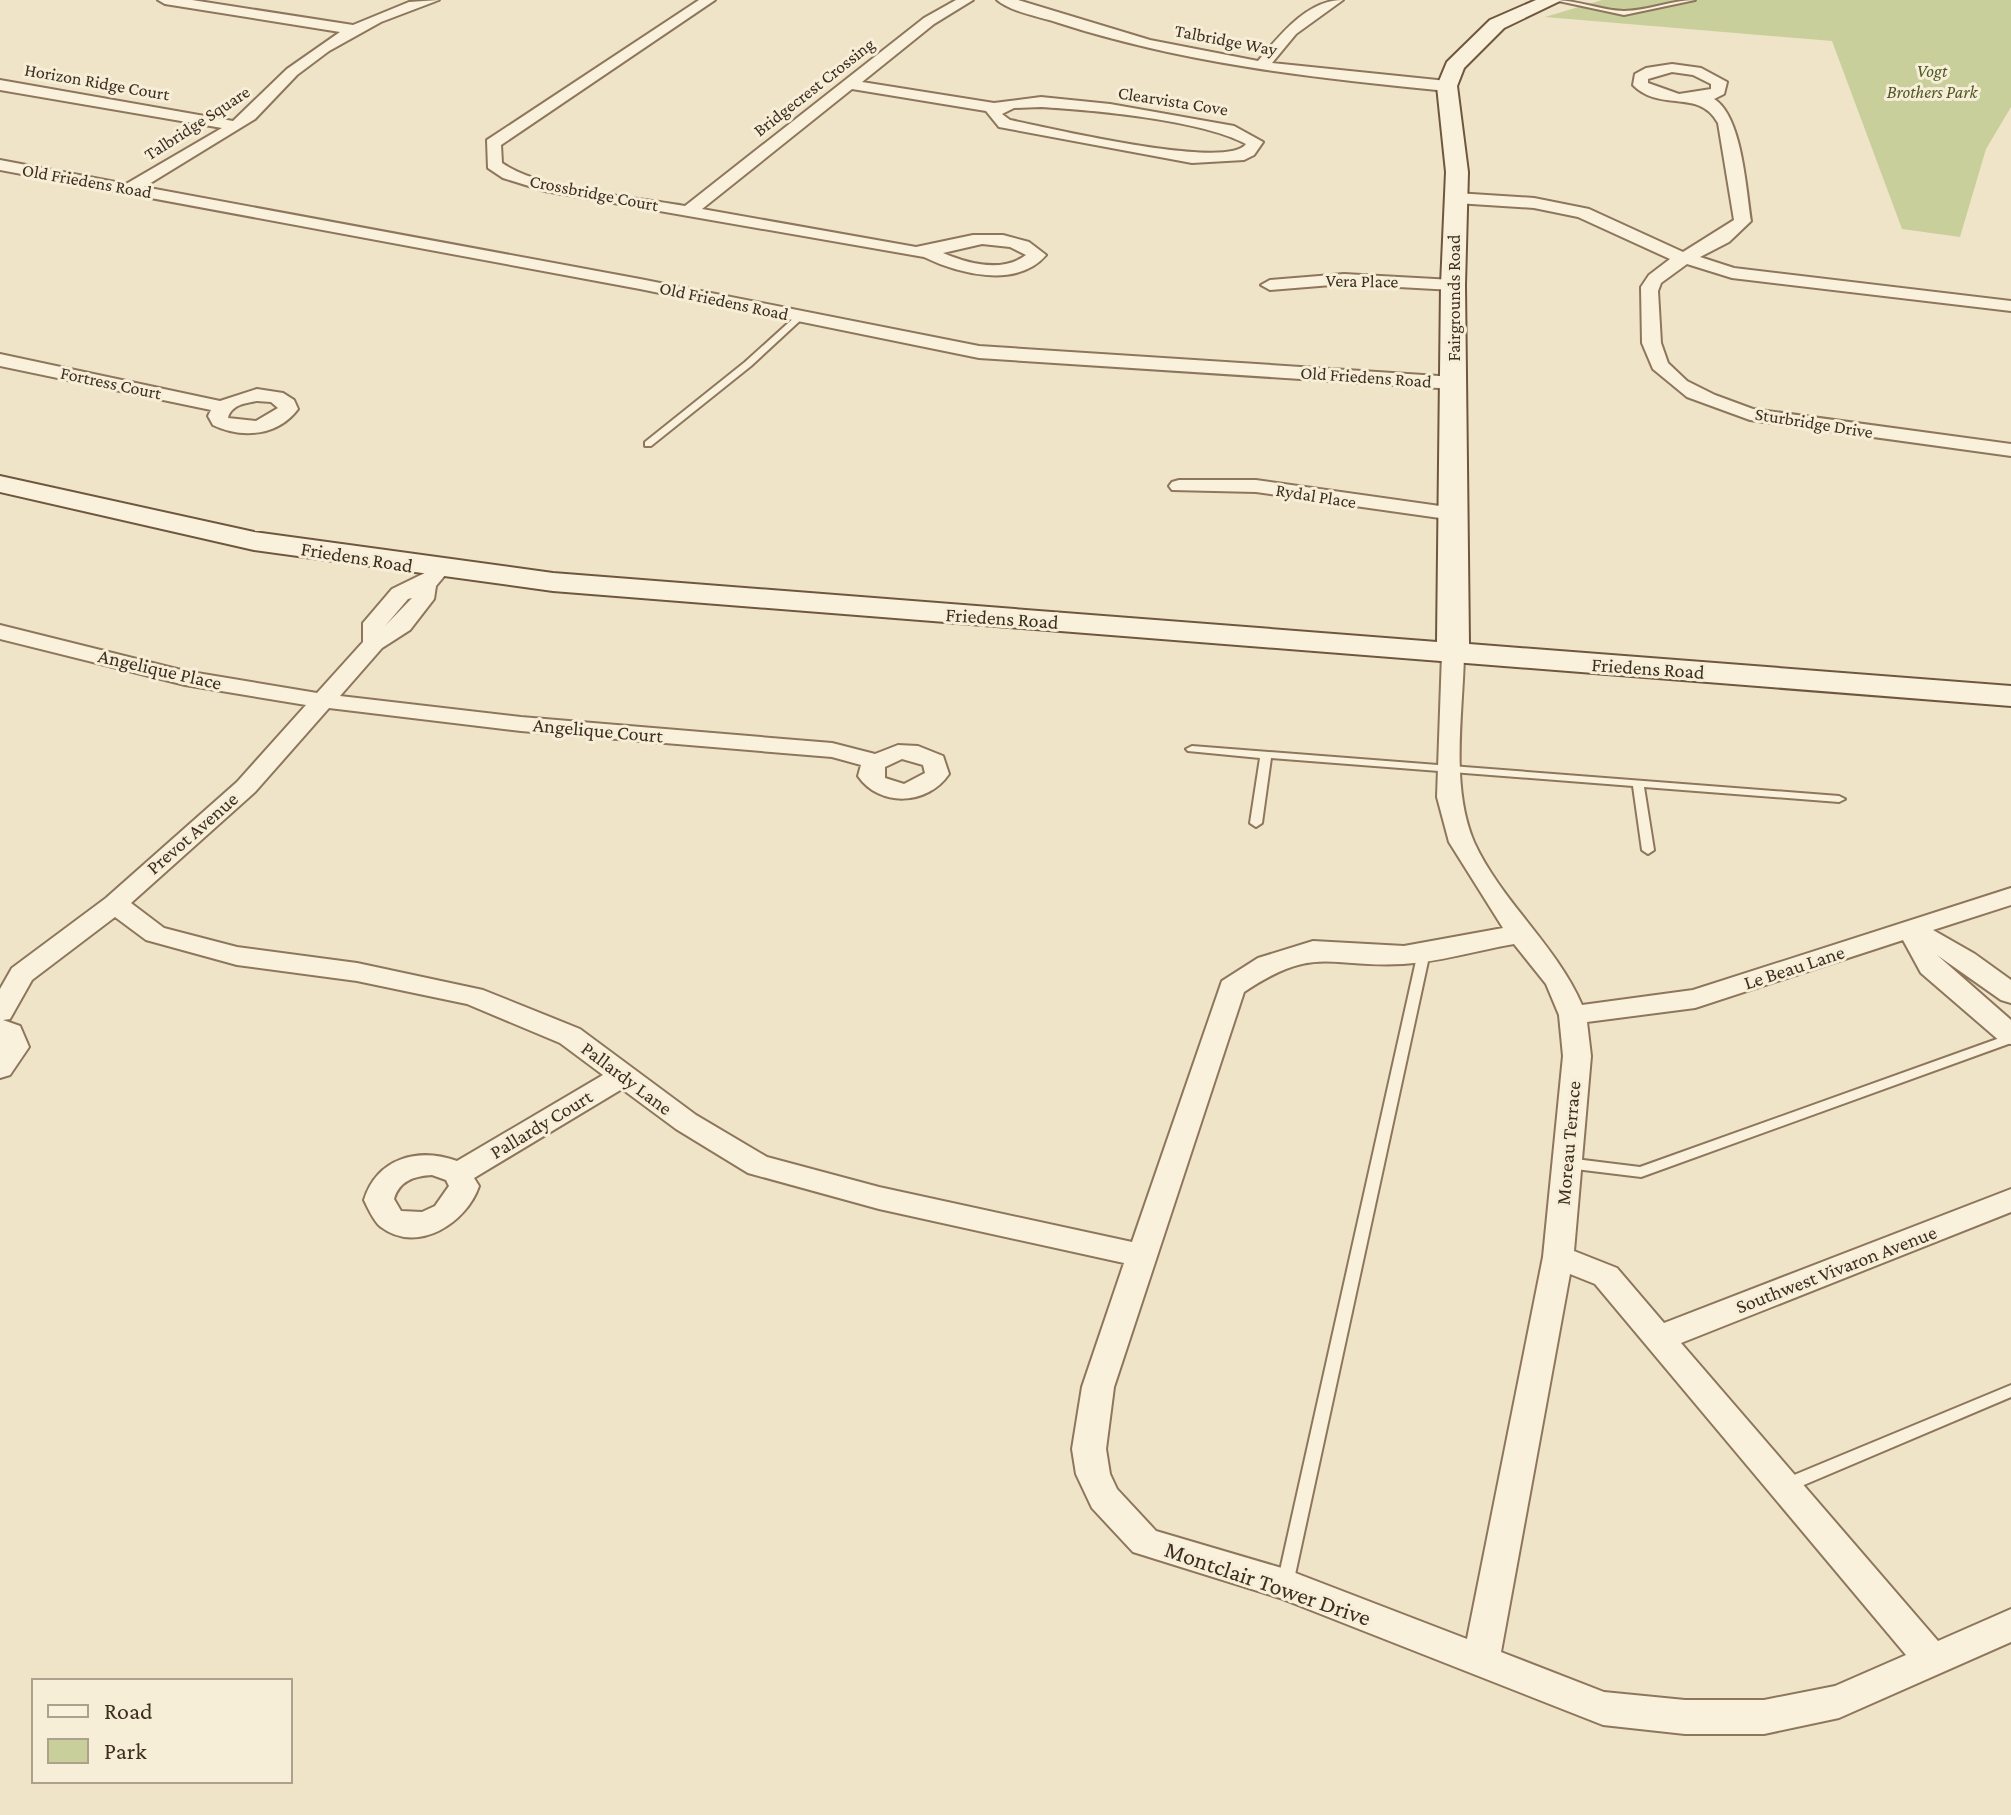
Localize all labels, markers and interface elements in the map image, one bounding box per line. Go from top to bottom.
street label: Talbridge Way [1173,20,1280,60]
street label: Bridgecrest Crossing [750,34,879,140]
street label: Horizon Ridge Court [23,59,172,105]
park label: Vogt Brothers Park [1887,61,1978,102]
street label: Talbridge Square [141,82,253,164]
street label: Clearvista Cove [1117,82,1230,120]
street label: Old Friedens Road [21,160,154,202]
street label: Crossbridge Court [528,171,661,215]
street label: Fairgrounds Road [1444,234,1464,361]
street label: Vera Place [1326,270,1399,292]
street label: Old Friedens Road [658,278,791,325]
street label: Old Friedens Road [1300,362,1433,392]
street label: Fortress Court [59,363,164,404]
street label: Sturbridge Drive [1754,404,1874,442]
street label: Rydal Place [1274,480,1358,512]
street label: Friedens Road [299,537,415,577]
street label: Friedens Road [945,603,1060,633]
street label: Angelique Place [96,644,224,695]
street label: Friedens Road [1591,653,1706,683]
street label: Angelique Court [532,713,664,748]
street label: Prevot Avenue [142,787,242,879]
street label: Le Beau Lane [1741,940,1847,994]
street label: Pallardy Lane [577,1037,677,1120]
street label: Moreau Terrace [1552,1080,1584,1206]
street label: Pallardy Court [486,1085,597,1164]
street label: Southwest Vivaron Avenue [1732,1220,1940,1318]
street label: Montclair Tower Drive [1161,1535,1375,1631]
legend [32,1679,292,1783]
text: Road [104,1697,153,1724]
text: Park [104,1737,147,1764]

